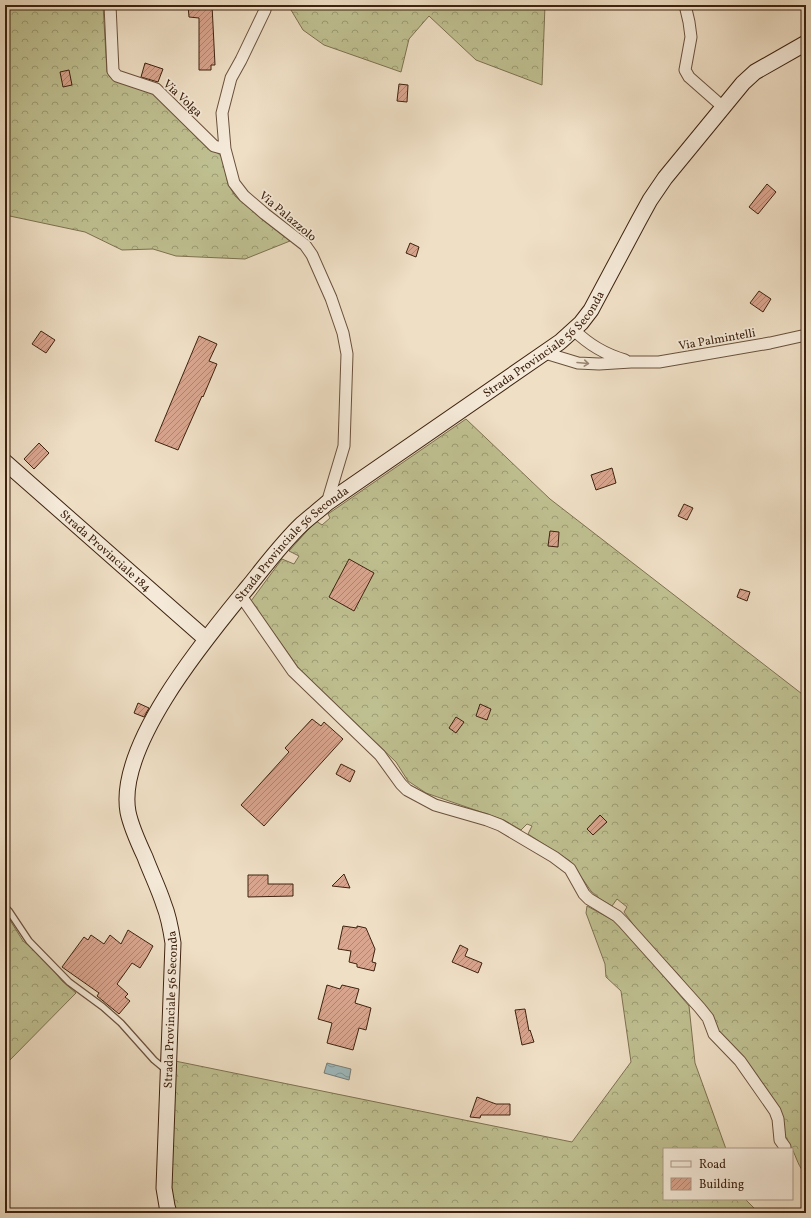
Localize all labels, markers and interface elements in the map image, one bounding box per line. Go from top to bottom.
street label: Via Volga [159,76,205,121]
street label: Via Palazzolo [255,188,319,246]
street label: Strada Provinciale 56 Seconda [480,289,609,402]
street label: Via Palmintelli [677,325,757,355]
one-way arrow [576,359,589,367]
street label: Strada Provinciale 56 Seconda [232,483,352,606]
street label: Strada Provinciale 184 [56,507,154,596]
street label: Strada Provinciale 56 Seconda [161,930,182,1089]
legend [663,1148,793,1200]
text: Road [699,1157,726,1173]
text: Building [699,1177,744,1193]

